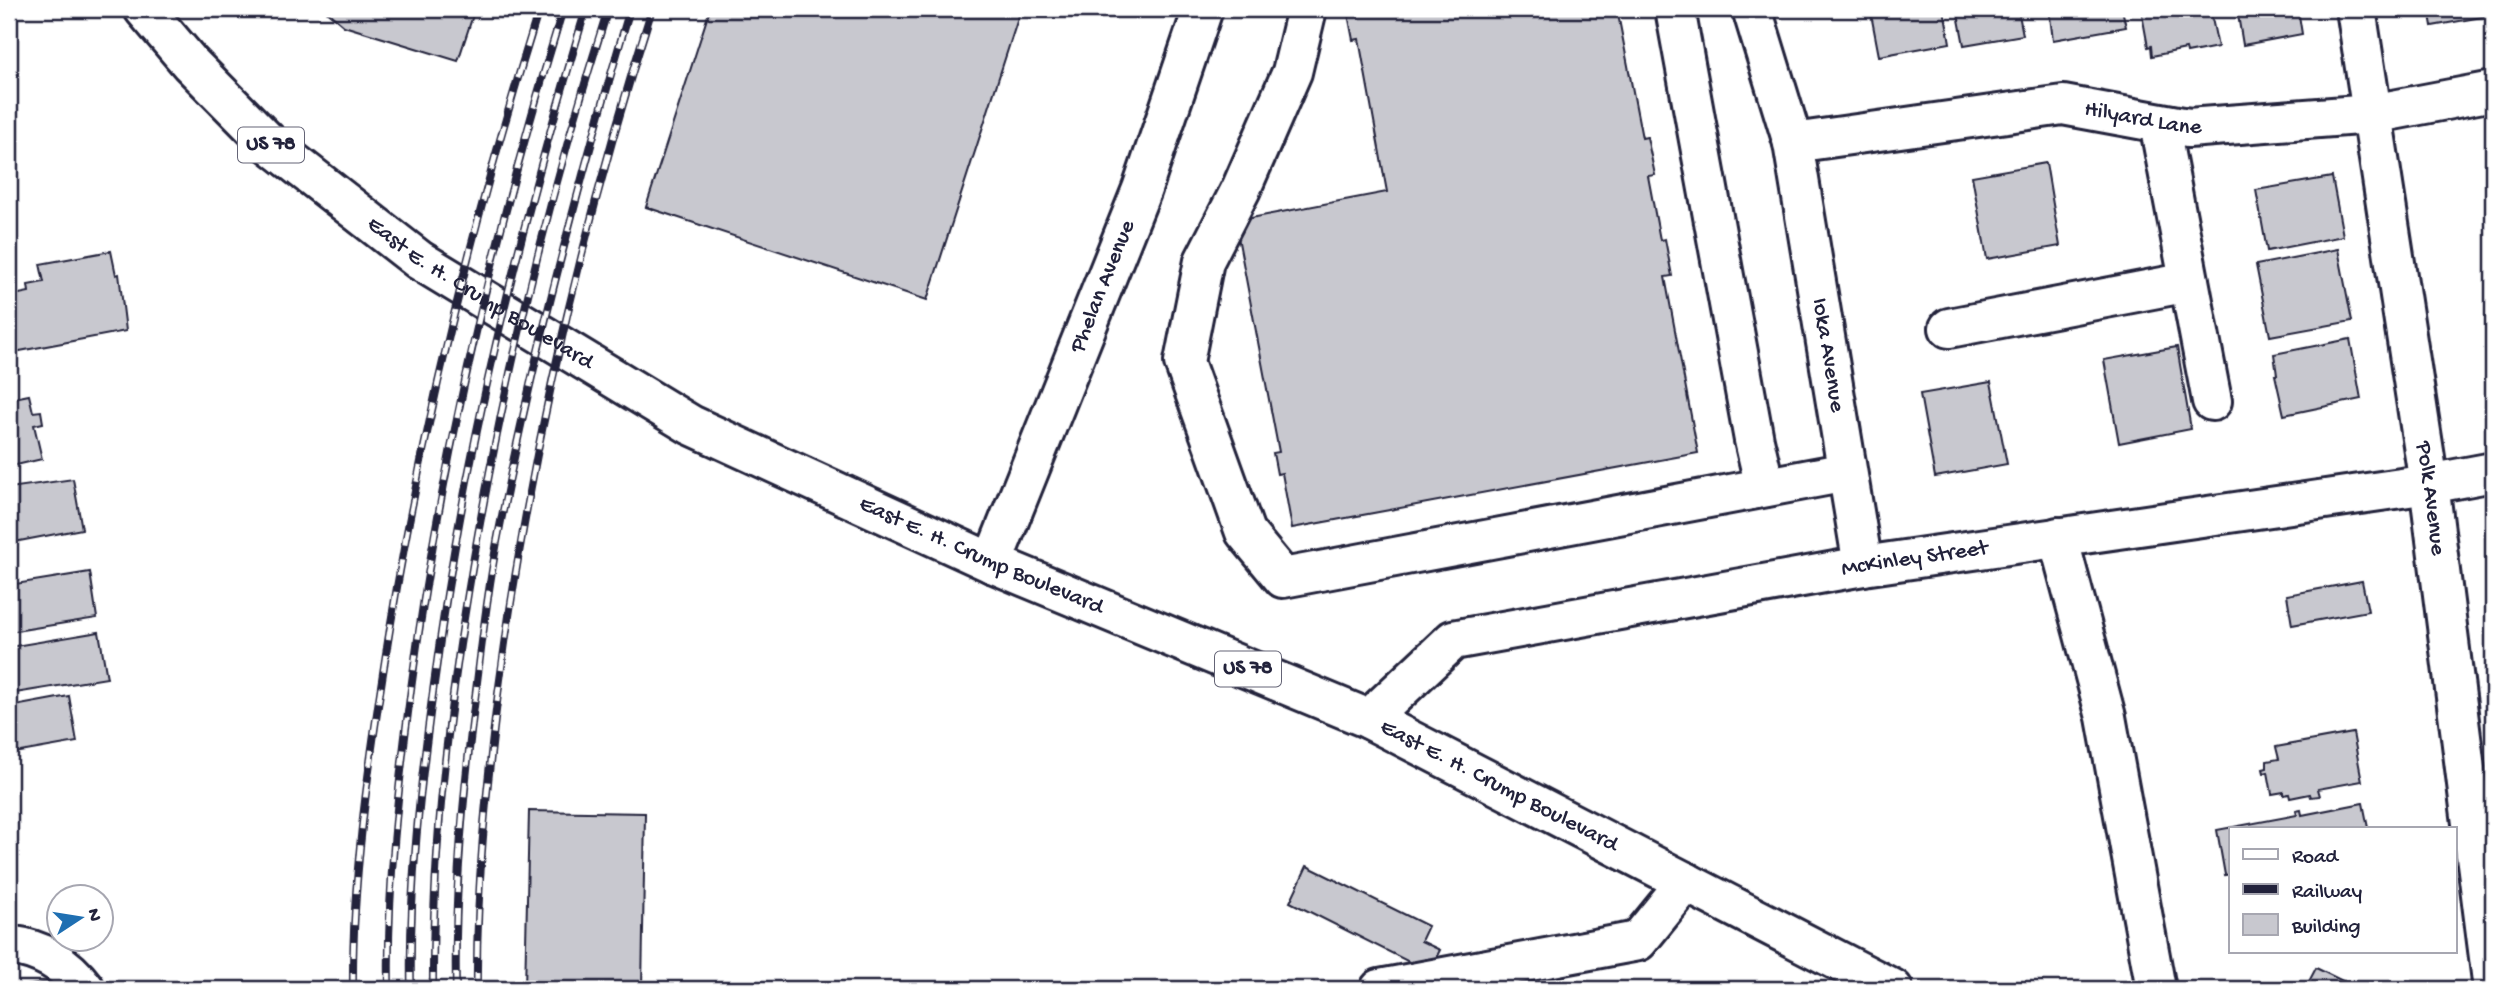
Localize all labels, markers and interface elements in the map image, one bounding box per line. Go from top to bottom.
street label: Hilyard Lane [2082,96,2204,142]
road number: US 78 [238,128,304,162]
street label: East E. H. Crump Boulevard [361,211,599,377]
street label: Phelan Avenue [1064,215,1142,358]
street label: Ioka Avenue [1805,296,1851,415]
street label: Polk Avenue [2409,439,2452,558]
street label: East E. H. Crump Boulevard [855,490,1109,622]
street label: McKinley Street [1839,534,1991,583]
road number: US 78 [1215,652,1281,686]
street label: East E. H. Crump Boulevard [1375,713,1624,859]
legend [2229,827,2456,953]
text: Road [2292,846,2340,871]
text: Railway [2292,881,2362,906]
north arrow [46,883,116,953]
text: N [81,907,106,924]
text: Building [2291,916,2361,941]

